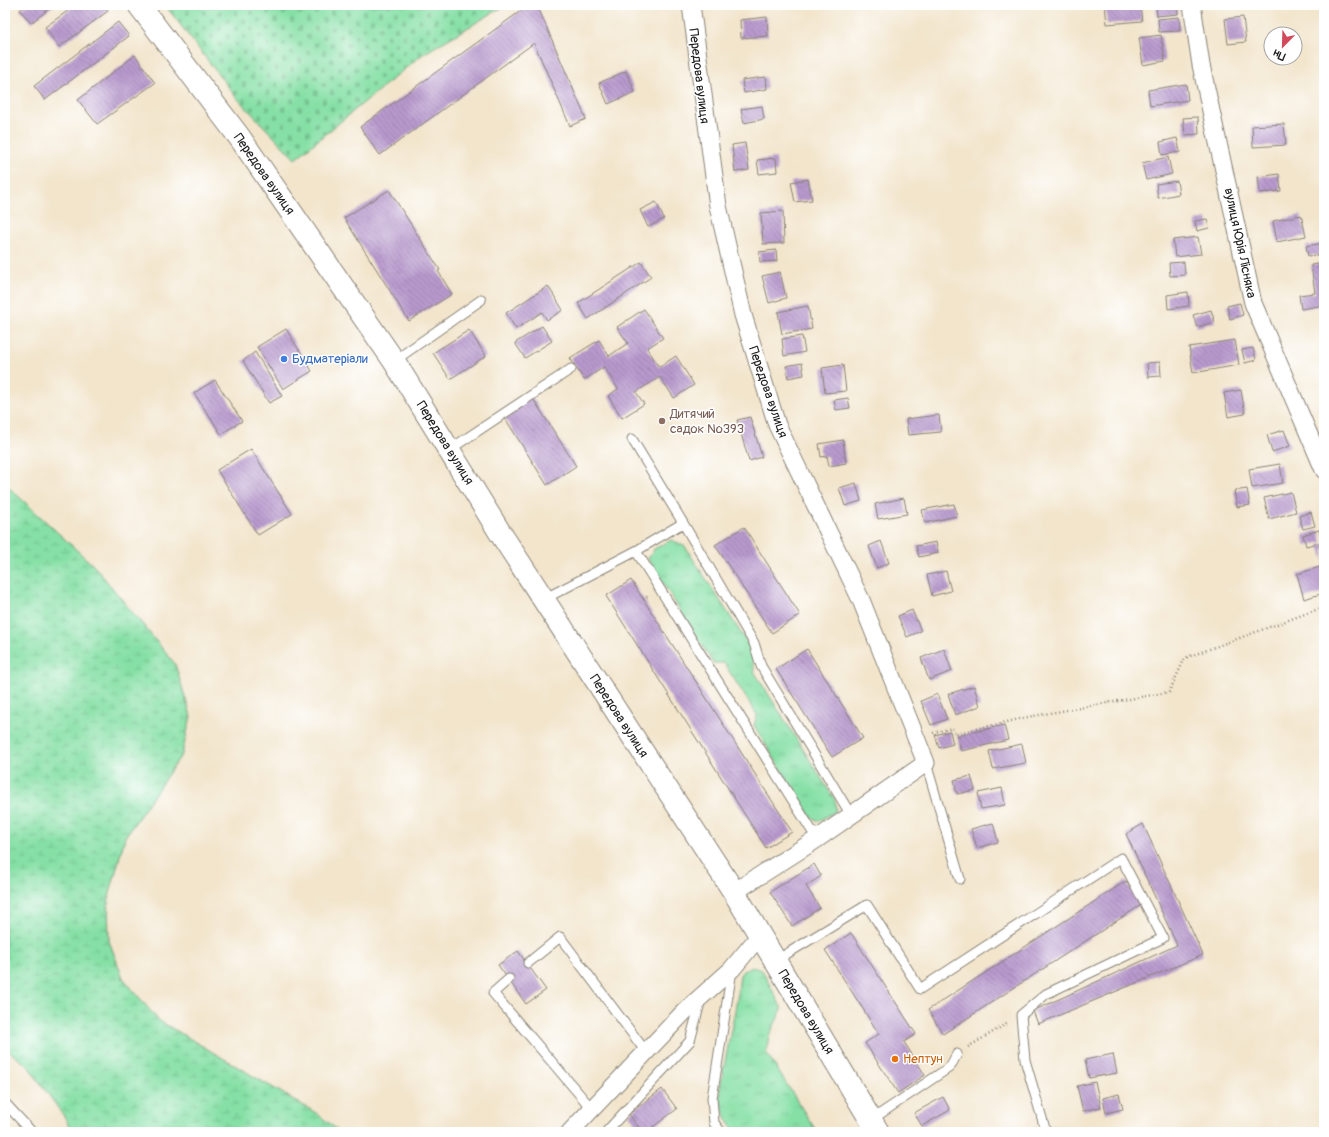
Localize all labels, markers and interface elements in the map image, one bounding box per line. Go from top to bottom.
north arrow [1263,26,1303,66]
street label: Передова вулиця [685,28,713,124]
text: Пн [1271,46,1287,63]
street label: Передова вулиця [230,130,298,218]
street label: вулиця Юрія Лісняка [1221,186,1259,300]
street label: Передова вулиця [745,344,791,440]
place label: Будматеріали [292,351,368,367]
marker: Будматеріали [279,354,289,364]
street label: Передова вулиця [413,398,477,488]
place label: Дитячий садок №393 [669,406,744,437]
marker: Дитячий садок №393 [657,416,667,426]
street label: Передова вулиця [586,672,652,760]
street label: Передова вулиця [775,967,837,1057]
place label: Нептун [903,1051,943,1067]
marker: Нептун [890,1054,900,1064]

